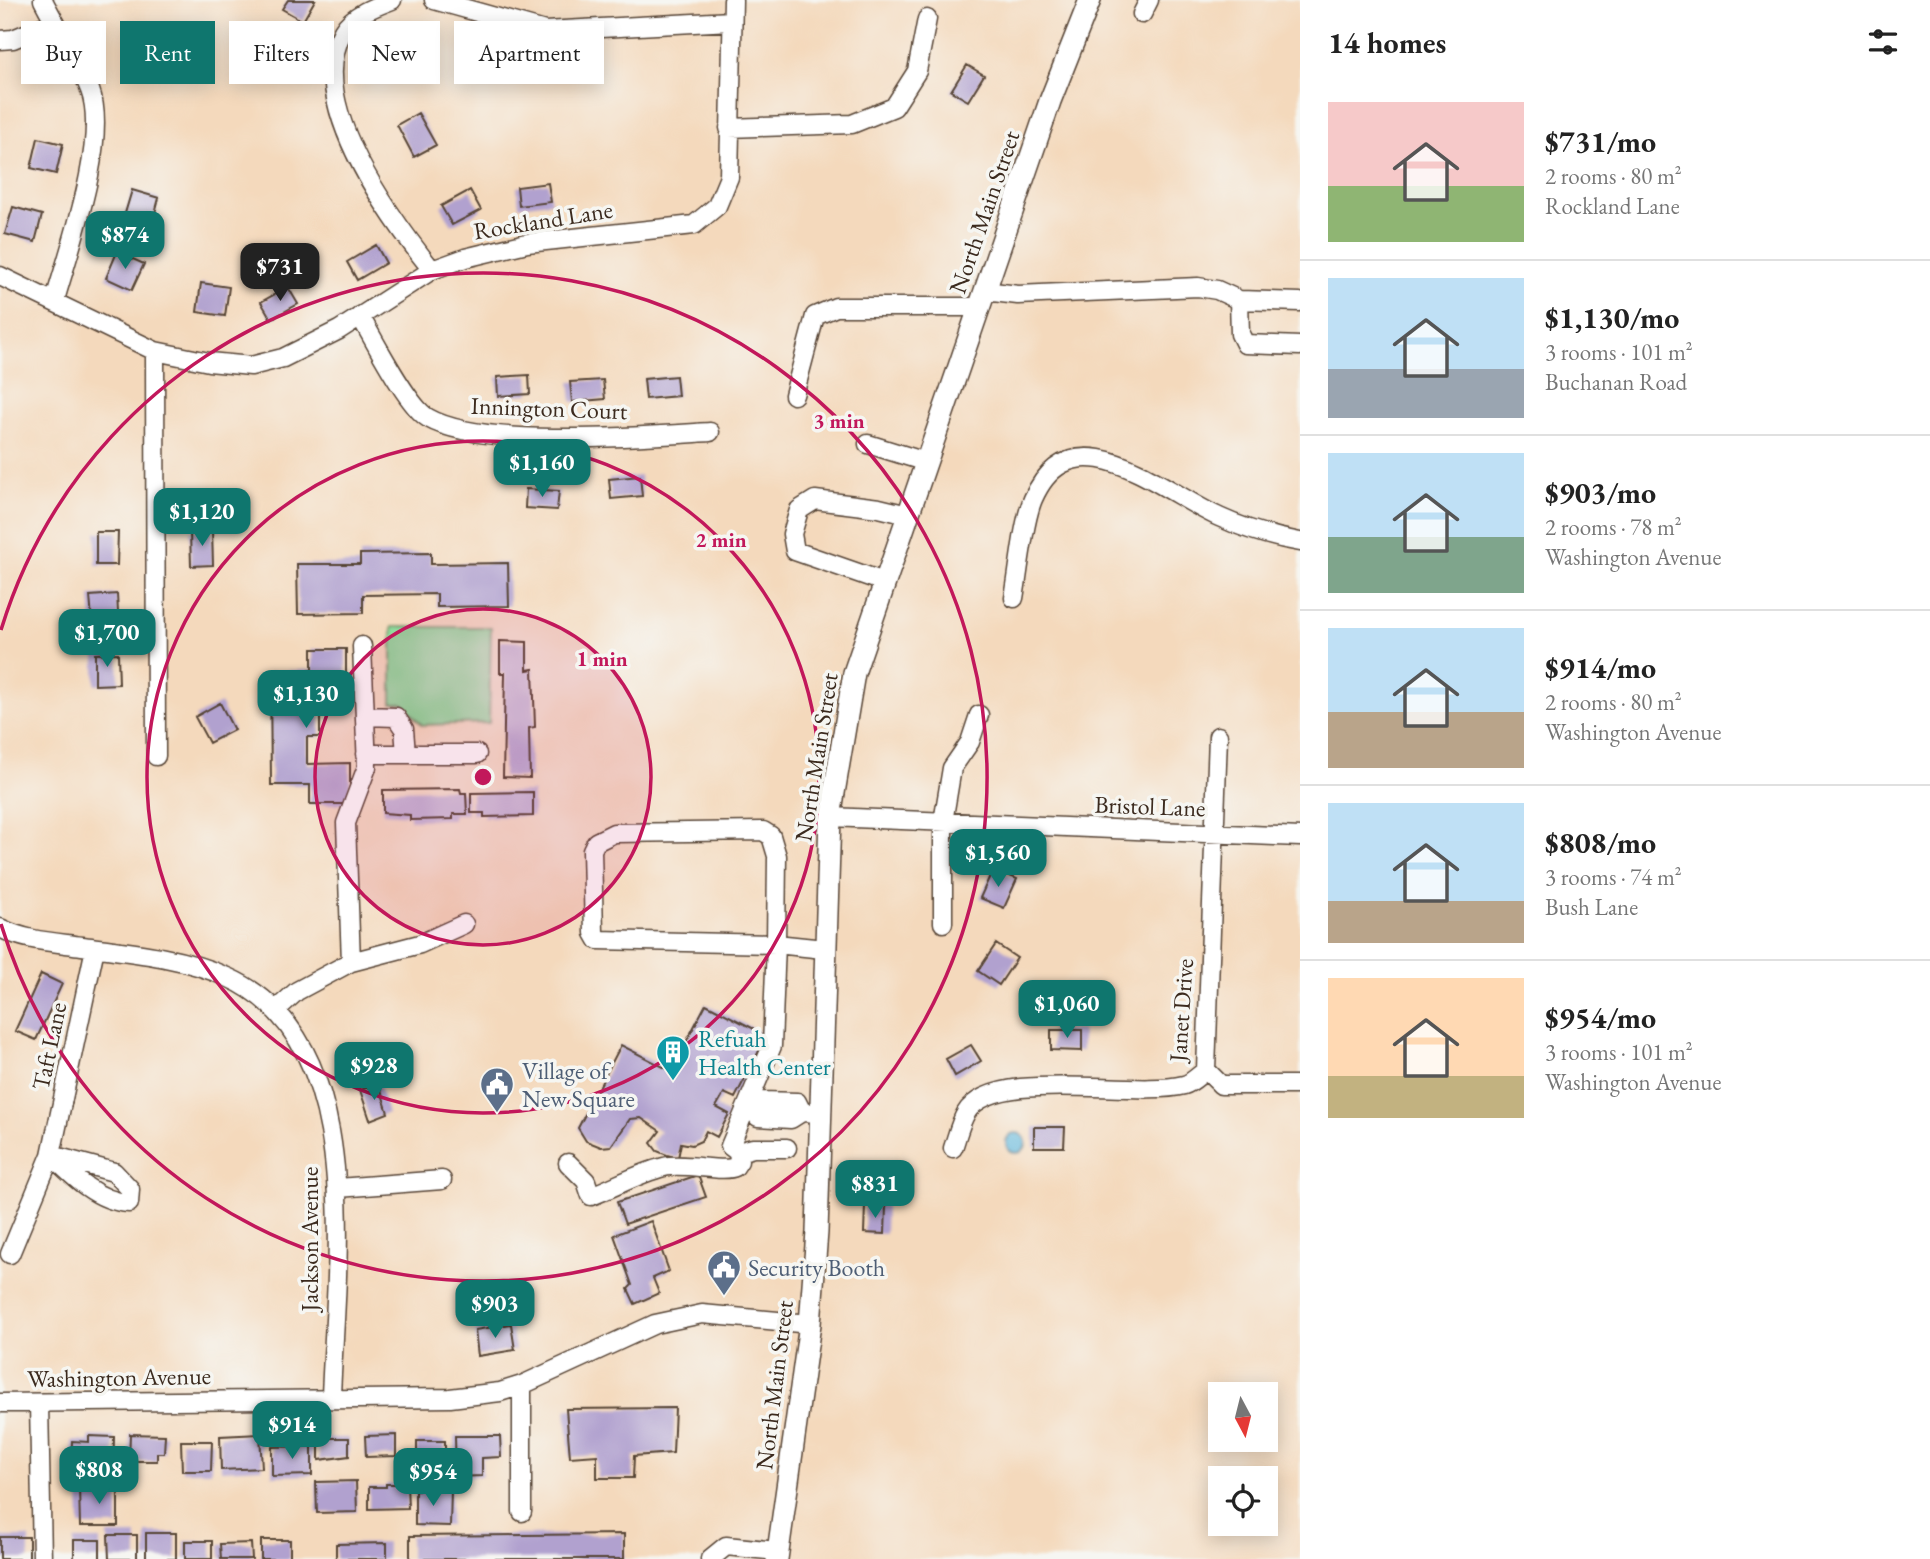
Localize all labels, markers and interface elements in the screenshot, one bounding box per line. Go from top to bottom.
chip: Buy [21,21,106,84]
chip: Rent [120,21,215,84]
chip: Filters [229,21,334,84]
chip: New [348,21,440,84]
chip: Apartment [454,21,604,84]
text: 14 homes [1328,23,1446,62]
icon: filters [1864,23,1902,61]
text: $731/mo [1545,122,1656,161]
street label: North Main Street [942,126,1027,298]
icon: home [1384,130,1468,214]
text: 2 rooms · 80 m² [1545,161,1682,191]
text: Rockland Lane [1545,191,1680,221]
street label: Rockland Lane [471,194,615,246]
pin: $874 [84,212,166,271]
text: $874 [101,219,149,249]
pin: $731 [239,244,321,303]
text: $731 [256,251,304,281]
text: $1,130/mo [1545,298,1679,337]
icon: home [1384,306,1468,390]
text: 3 rooms · 101 m² [1545,337,1693,367]
text: Buchanan Road [1545,367,1687,397]
street label: Innington Court [470,390,628,426]
text: 3 min [813,407,865,434]
pin: $1,160 [485,440,599,499]
text: $1,160 [510,447,574,477]
text: $903/mo [1545,473,1656,512]
icon: home [1384,481,1468,565]
pin: $1,120 [145,489,259,548]
text: $1,120 [170,496,234,526]
text: 2 rooms · 78 m² [1545,512,1682,542]
text: 2 min [695,526,747,553]
text: Washington Avenue [1545,542,1721,572]
pin: $1,700 [50,610,164,669]
text: $1,700 [75,617,139,647]
text: 1 min [576,645,628,672]
text: $914/mo [1545,648,1656,687]
icon: home [1384,656,1468,740]
pin: $1,130 [249,670,363,730]
street label: North Main Street [787,670,845,844]
text: $1,130 [274,678,338,708]
text: 2 rooms · 80 m² [1545,687,1682,717]
text: Washington Avenue [1545,717,1721,747]
centre of rings [471,765,495,789]
street label: Bristol Lane [1094,789,1206,823]
text: $808/mo [1545,823,1656,862]
pin: $1,560 [941,830,1055,889]
icon: home [1384,831,1468,915]
text: $1,560 [966,837,1030,867]
text: 3 rooms · 74 m² [1545,862,1682,892]
text: Bush Lane [1545,892,1638,922]
street label: Janet Drive [1162,957,1200,1065]
pin: $1,060 [1010,981,1124,1040]
text: $1,060 [1035,988,1099,1018]
text: $954/mo [1545,998,1656,1037]
street label: Taft Lane [25,999,73,1093]
icon: home [1384,1006,1468,1090]
place label: Refuah Health Center [698,1023,831,1082]
building icon: Refuah Health Center [654,1033,692,1082]
text: 3 rooms · 101 m² [1545,1037,1693,1067]
pin: $928 [333,1042,415,1102]
text: $928 [350,1050,398,1080]
place label: Village of New Square [522,1055,635,1114]
public building icon: Village of New Square [478,1065,516,1114]
text: Washington Avenue [1545,1067,1721,1097]
pin: $831 [834,1160,916,1220]
street label: Jackson Avenue [294,1167,325,1313]
text: $831 [851,1168,899,1198]
public building icon: Security Booth [705,1248,743,1297]
place label: Security Booth [748,1252,885,1283]
pin: $903 [454,1280,536,1340]
text: $903 [471,1288,519,1318]
street label: North Main Street [748,1298,800,1471]
street label: Washington Avenue [27,1360,211,1394]
north arrow [1208,1382,1278,1452]
map controls [1208,1382,1278,1536]
pin: $914 [251,1402,333,1461]
text: $914 [268,1409,316,1439]
pin: $808 [58,1446,140,1506]
pin: $954 [392,1448,474,1508]
text: $808 [75,1454,123,1484]
text: $954 [409,1456,457,1486]
button: locate [1208,1466,1278,1536]

